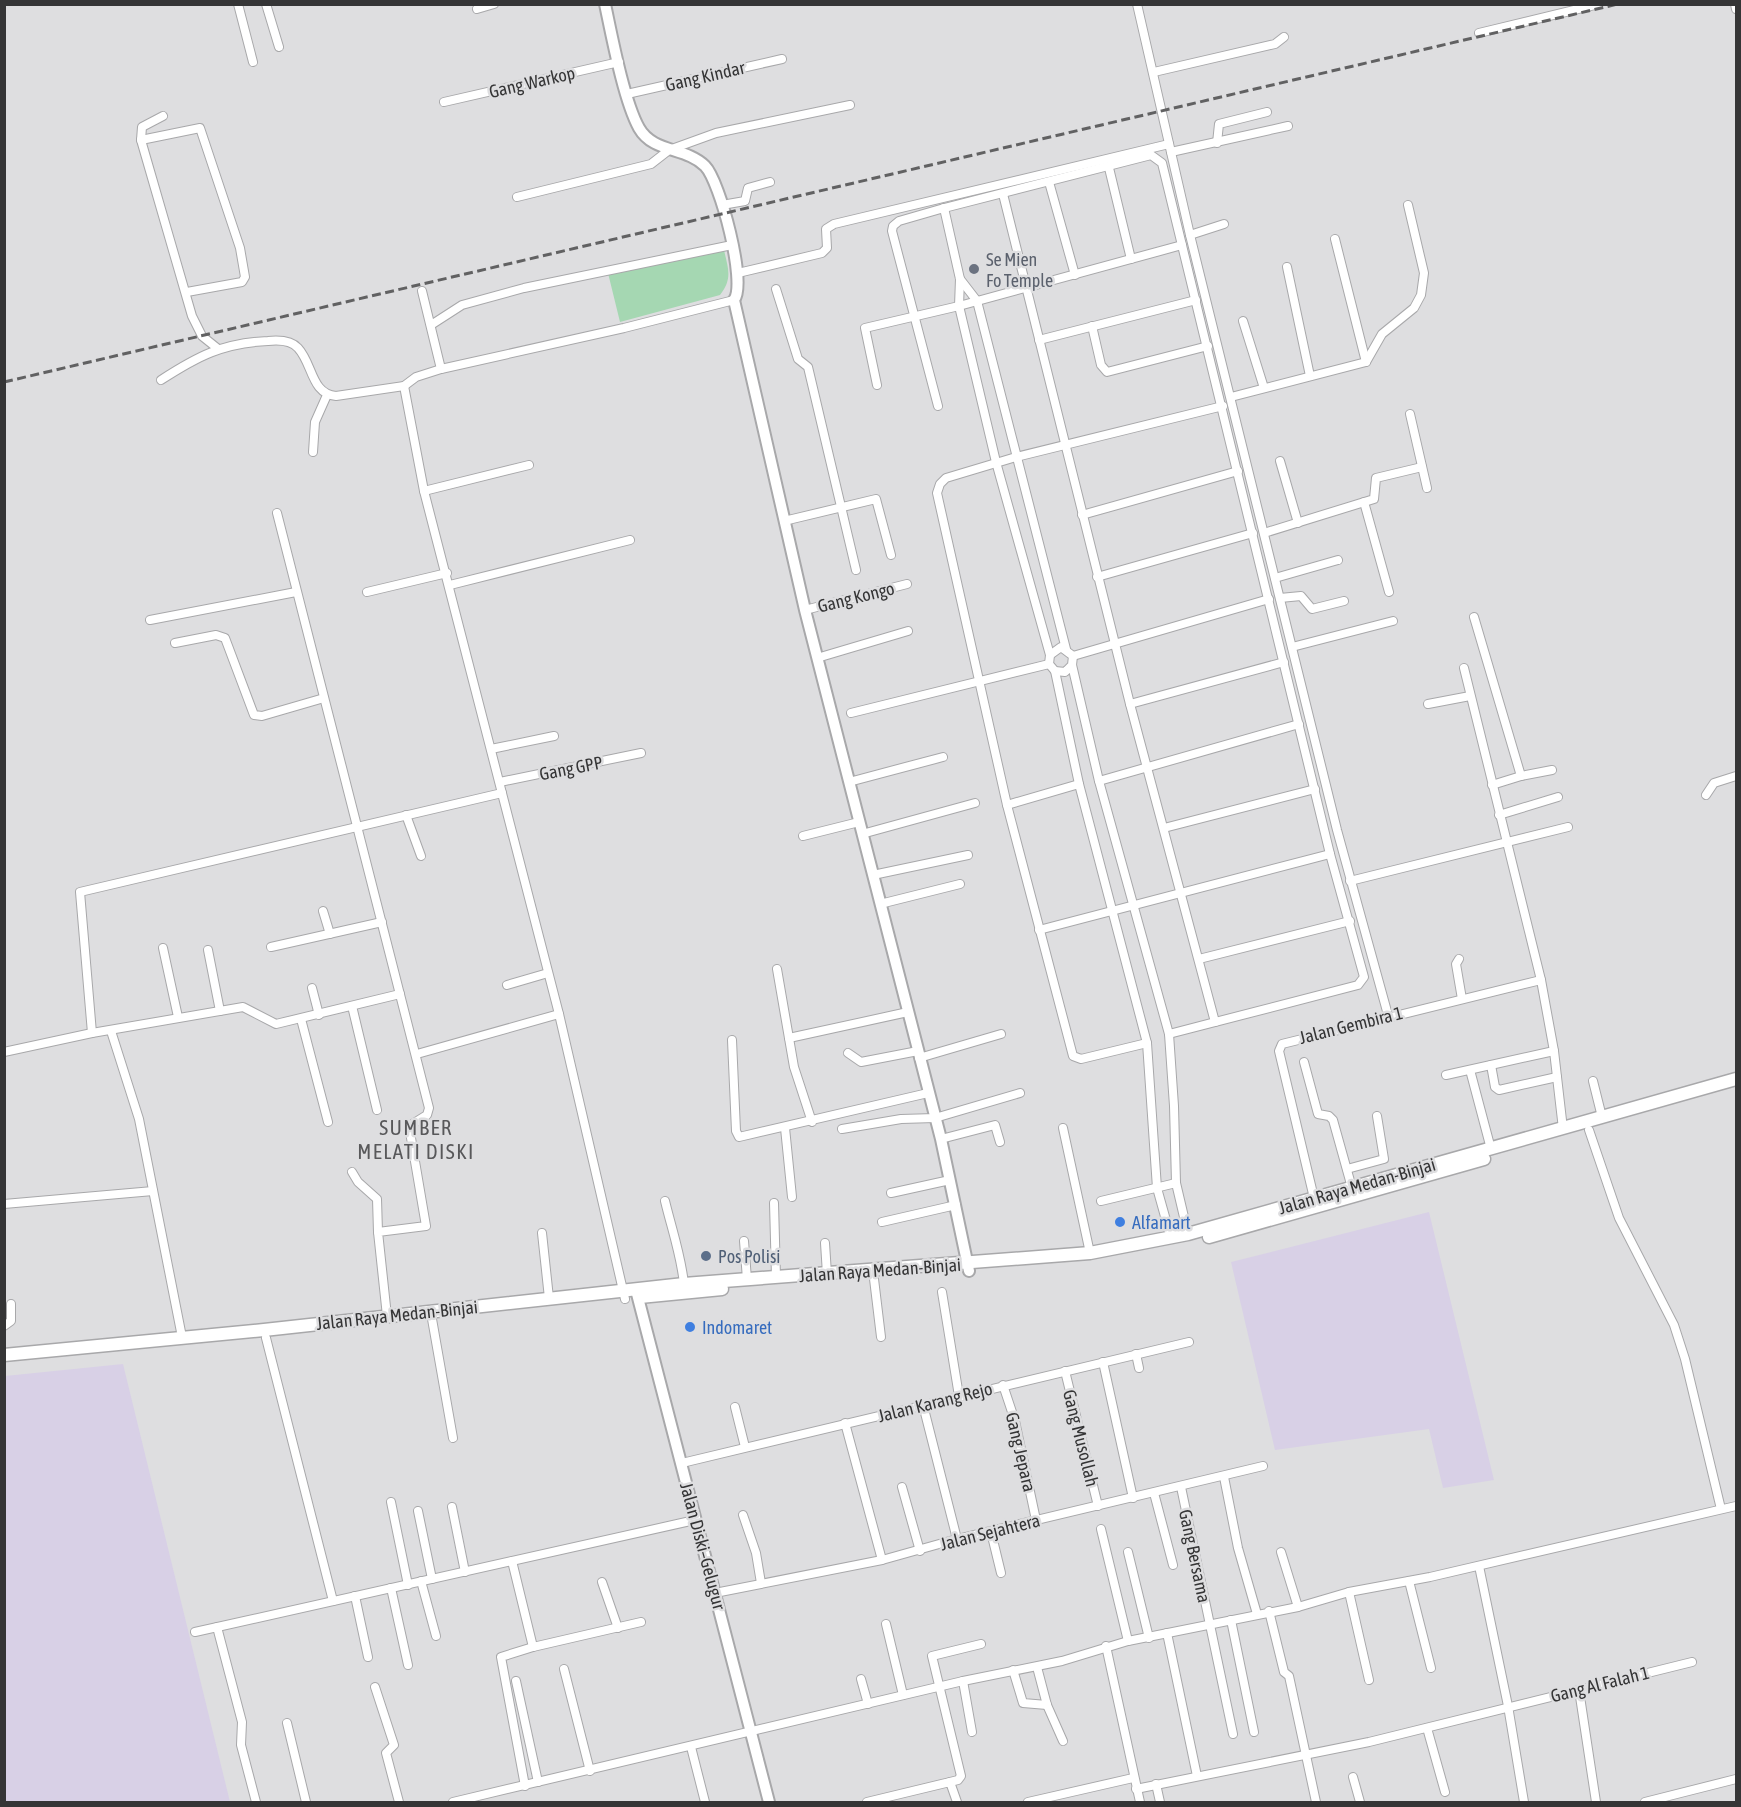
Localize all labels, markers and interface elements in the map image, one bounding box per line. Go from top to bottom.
street label: Gang Kindar [663,57,747,95]
street label: Gang Warkop [487,62,577,102]
place label: Se Mien Fo Temple [986,249,1053,291]
marker: Se Mien Fo Temple [967,262,981,276]
street label: Gang Kongo [815,577,897,617]
street label: Gang GPP [538,752,605,784]
street label: Jalan Gembira 1 [1297,1002,1405,1048]
district label: SUMBER MELATI DISKI [357,1115,475,1163]
street label: Jalan Raya Medan-Binjai [1276,1154,1438,1218]
place label: Alfamart [1132,1212,1191,1233]
marker: Alfamart [1113,1215,1127,1229]
place label: Pos Polisi [718,1246,780,1267]
marker: Pos Polisi [699,1249,713,1263]
street label: Jalan Raya Medan-Binjai [798,1254,962,1286]
street label: Jalan Raya Medan-Binjai [315,1296,479,1334]
place label: Indomaret [702,1317,772,1338]
marker: Indomaret [683,1320,697,1334]
street label: Jalan Karang Rejo [876,1378,994,1426]
street label: Gang Musollah [1059,1387,1103,1489]
street label: Gang Jepara [1002,1410,1040,1494]
street label: Jalan Diski–Gelugur [676,1480,730,1612]
street label: Gang Bersama [1175,1507,1215,1605]
street label: Jalan Sejahtera [938,1509,1042,1555]
street label: Gang Al Falah 1 [1548,1662,1652,1706]

